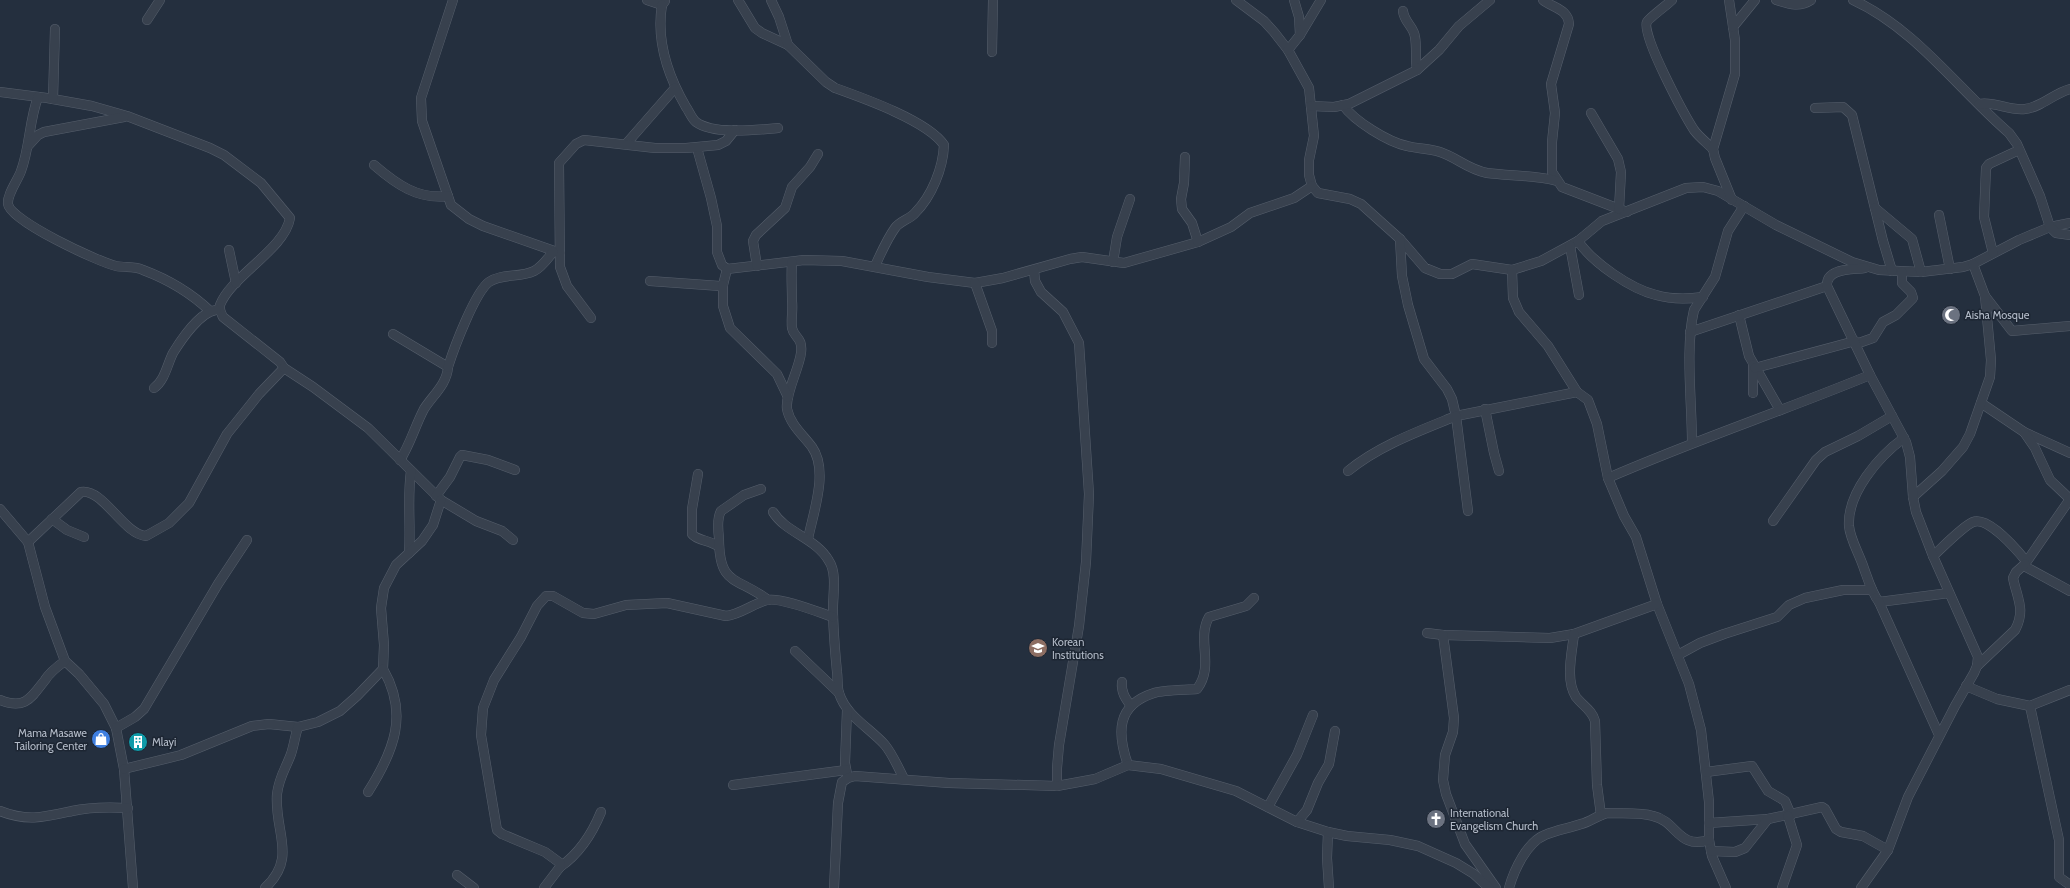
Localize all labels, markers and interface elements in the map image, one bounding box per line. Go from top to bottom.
mosque icon: Aisha Mosque [1940,304,1962,326]
place label: Aisha Mosque [1965,308,2030,322]
place label: Korean Institutions [1052,635,1104,662]
school or university icon: Korean Institutions [1027,637,1049,659]
place label: Mama Masawe Tailoring Center [15,726,88,753]
shop icon: Mama Masawe Tailoring Center [90,728,112,750]
building icon: Mlayi [127,731,149,753]
place label: Mlayi [152,735,176,749]
place label: International Evangelism Church [1450,806,1538,833]
church icon: International Evangelism Church [1425,808,1447,830]

